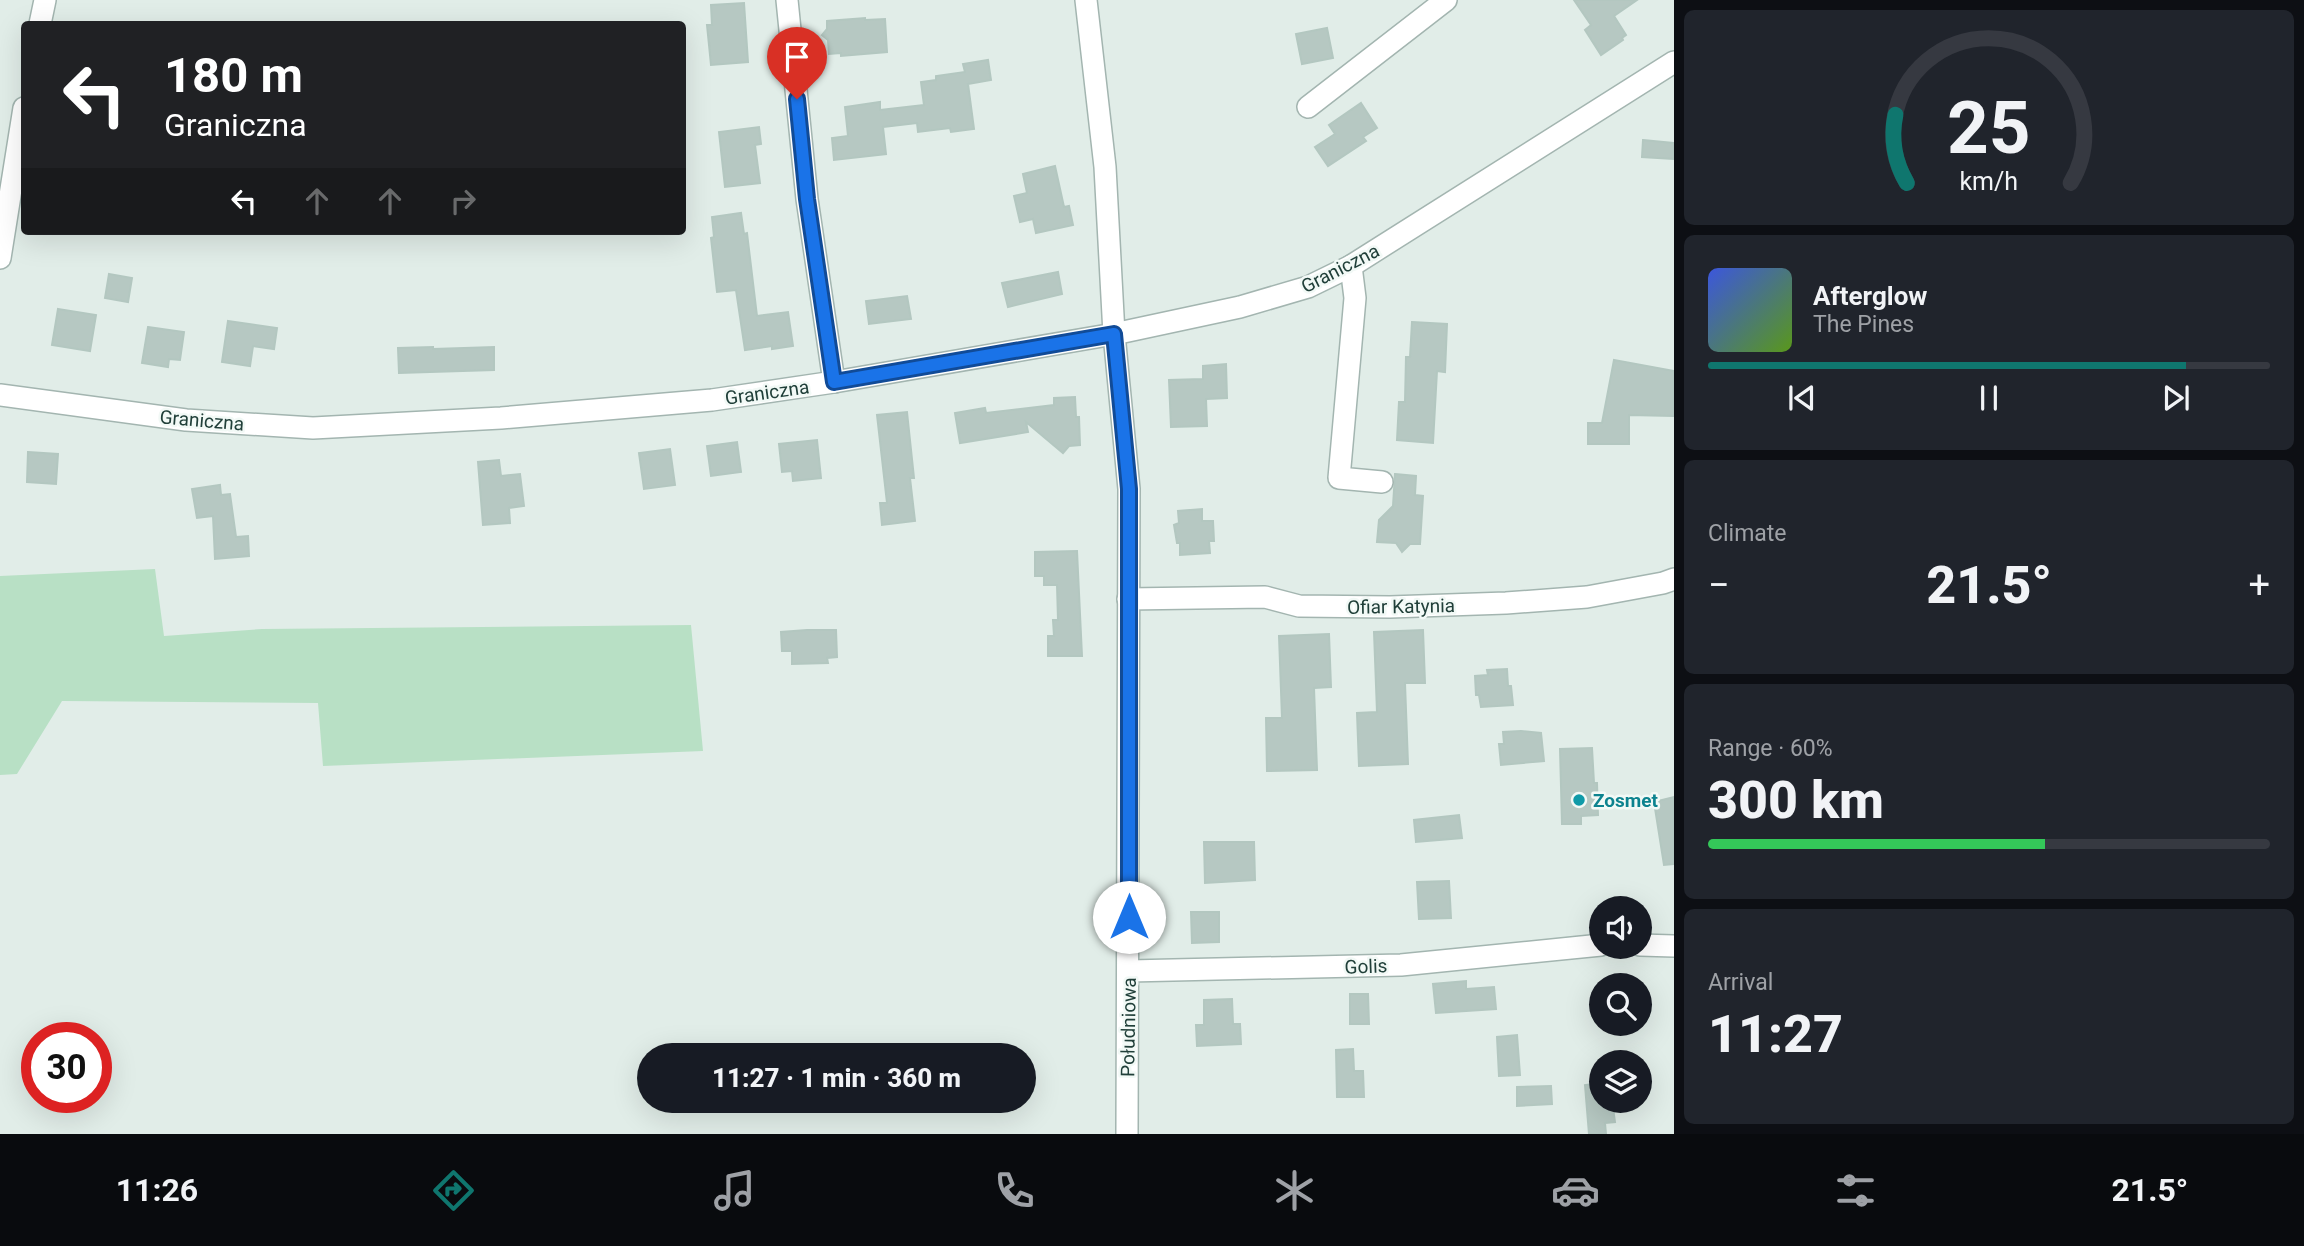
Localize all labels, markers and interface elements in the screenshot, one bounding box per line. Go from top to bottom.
pin [767,27,827,99]
icon: arrive [778,38,816,76]
text: 180 m [164,47,303,104]
icon: left [49,49,140,140]
text: 25 [1947,86,2031,172]
text: Graniczna [164,106,307,144]
text: km/h [1960,167,2018,196]
icon: left [225,182,263,220]
icon: ahead [298,182,336,220]
icon: ahead [371,182,409,220]
icon: right [444,182,482,220]
street label: Graniczna [1297,239,1383,298]
text: Afterglow [1813,281,1927,311]
text: The Pines [1813,311,1914,338]
street label: Graniczna [724,375,811,410]
icon: previous [1783,379,1821,417]
icon: pause [1970,379,2008,417]
icon: next [2157,379,2195,417]
street label: Graniczna [159,405,245,436]
text: Climate [1708,520,1787,547]
text: 21.5° [1926,555,2052,616]
text: − [1708,563,1730,607]
text: + [2248,563,2270,607]
street label: Ofiar Katynia [1347,594,1455,619]
text: Range · 60% [1708,735,1833,762]
text: 300 km [1708,770,1884,831]
place label: Zosmet [1593,789,1659,812]
marker: Zosmet [1571,792,1587,808]
position arrow [1092,880,1166,954]
map controls [1589,896,1652,1113]
button: sound [1589,896,1652,959]
street label: Golis [1344,954,1388,979]
text: Arrival [1708,969,1773,996]
button: search [1589,973,1652,1036]
street label: Południowa [1116,977,1141,1077]
text: 11:27 [1708,1004,1843,1065]
speed limit sign: 30 [21,1022,112,1113]
button: layers [1589,1050,1652,1113]
text: 11:27 · 1 min · 360 m [712,1063,961,1093]
icon: directions [429,1166,478,1215]
icon: music [710,1166,759,1215]
icon: phone [990,1166,1039,1215]
icon: climate [1270,1166,1319,1215]
icon: car [1551,1166,1600,1215]
icon: filters [1831,1166,1880,1215]
text: 11:26 [116,1171,198,1209]
text: 21.5° [2111,1171,2188,1209]

